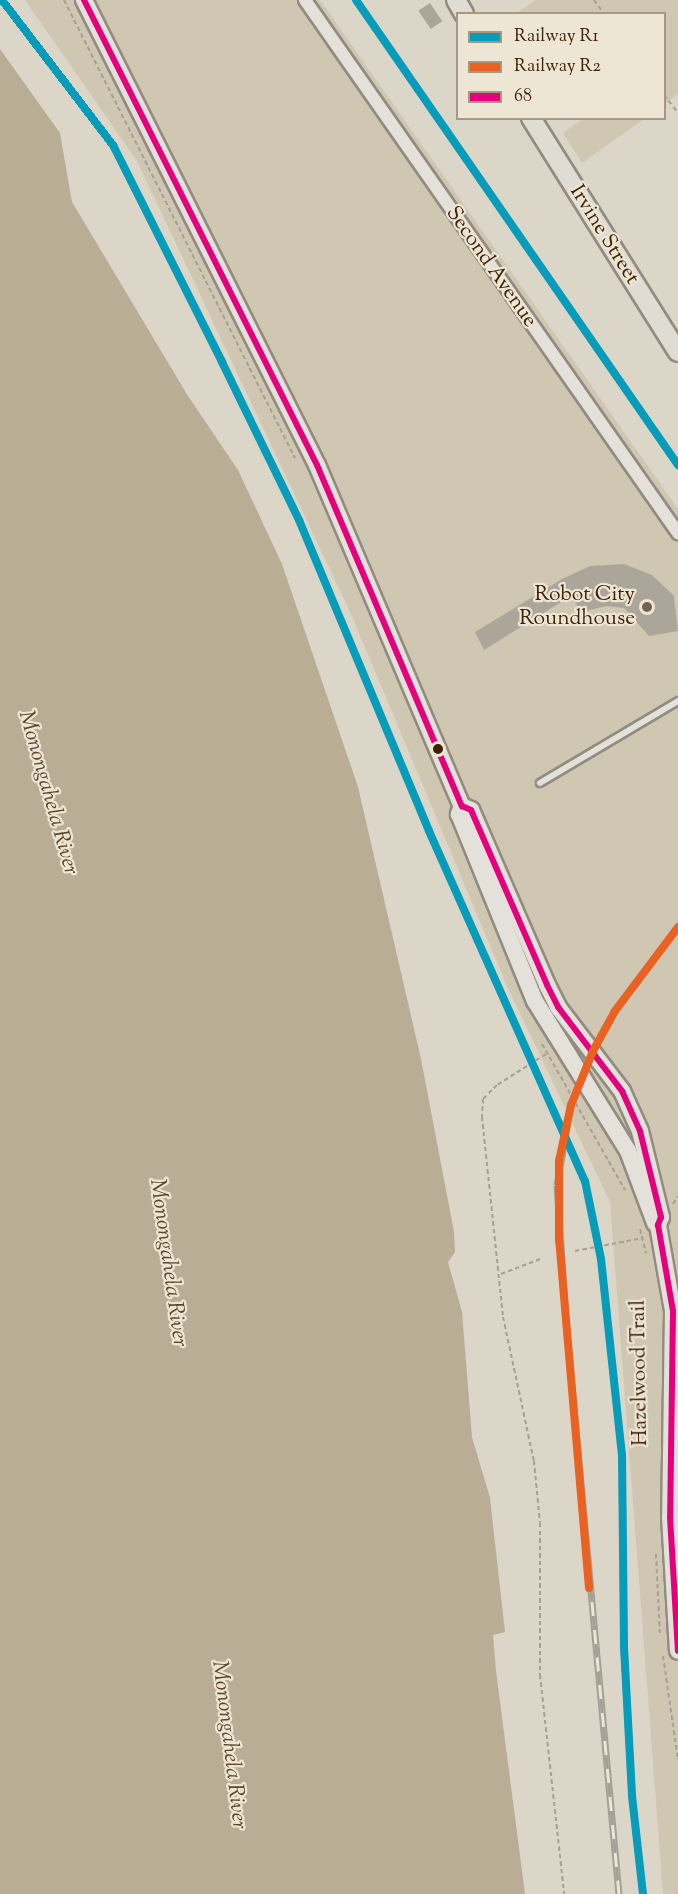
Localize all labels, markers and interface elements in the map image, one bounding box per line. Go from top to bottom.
legend [456,12,666,120]
text: Railway R1 [514,24,599,50]
text: Railway R2 [514,54,601,80]
text: 68 [514,84,532,110]
street label: Irvine Street [564,181,644,289]
street label: Second Avenue [440,202,542,332]
place label: Robot City Roundhouse [519,582,635,632]
marker: Robot City Roundhouse [640,600,654,614]
water label: Monongahela River [11,708,83,878]
unlabelled marker [432,743,444,755]
water label: Monongahela River [142,1177,192,1349]
street label: Hazelwood Trail [626,1300,654,1446]
water label: Monongahela River [205,1659,251,1831]

